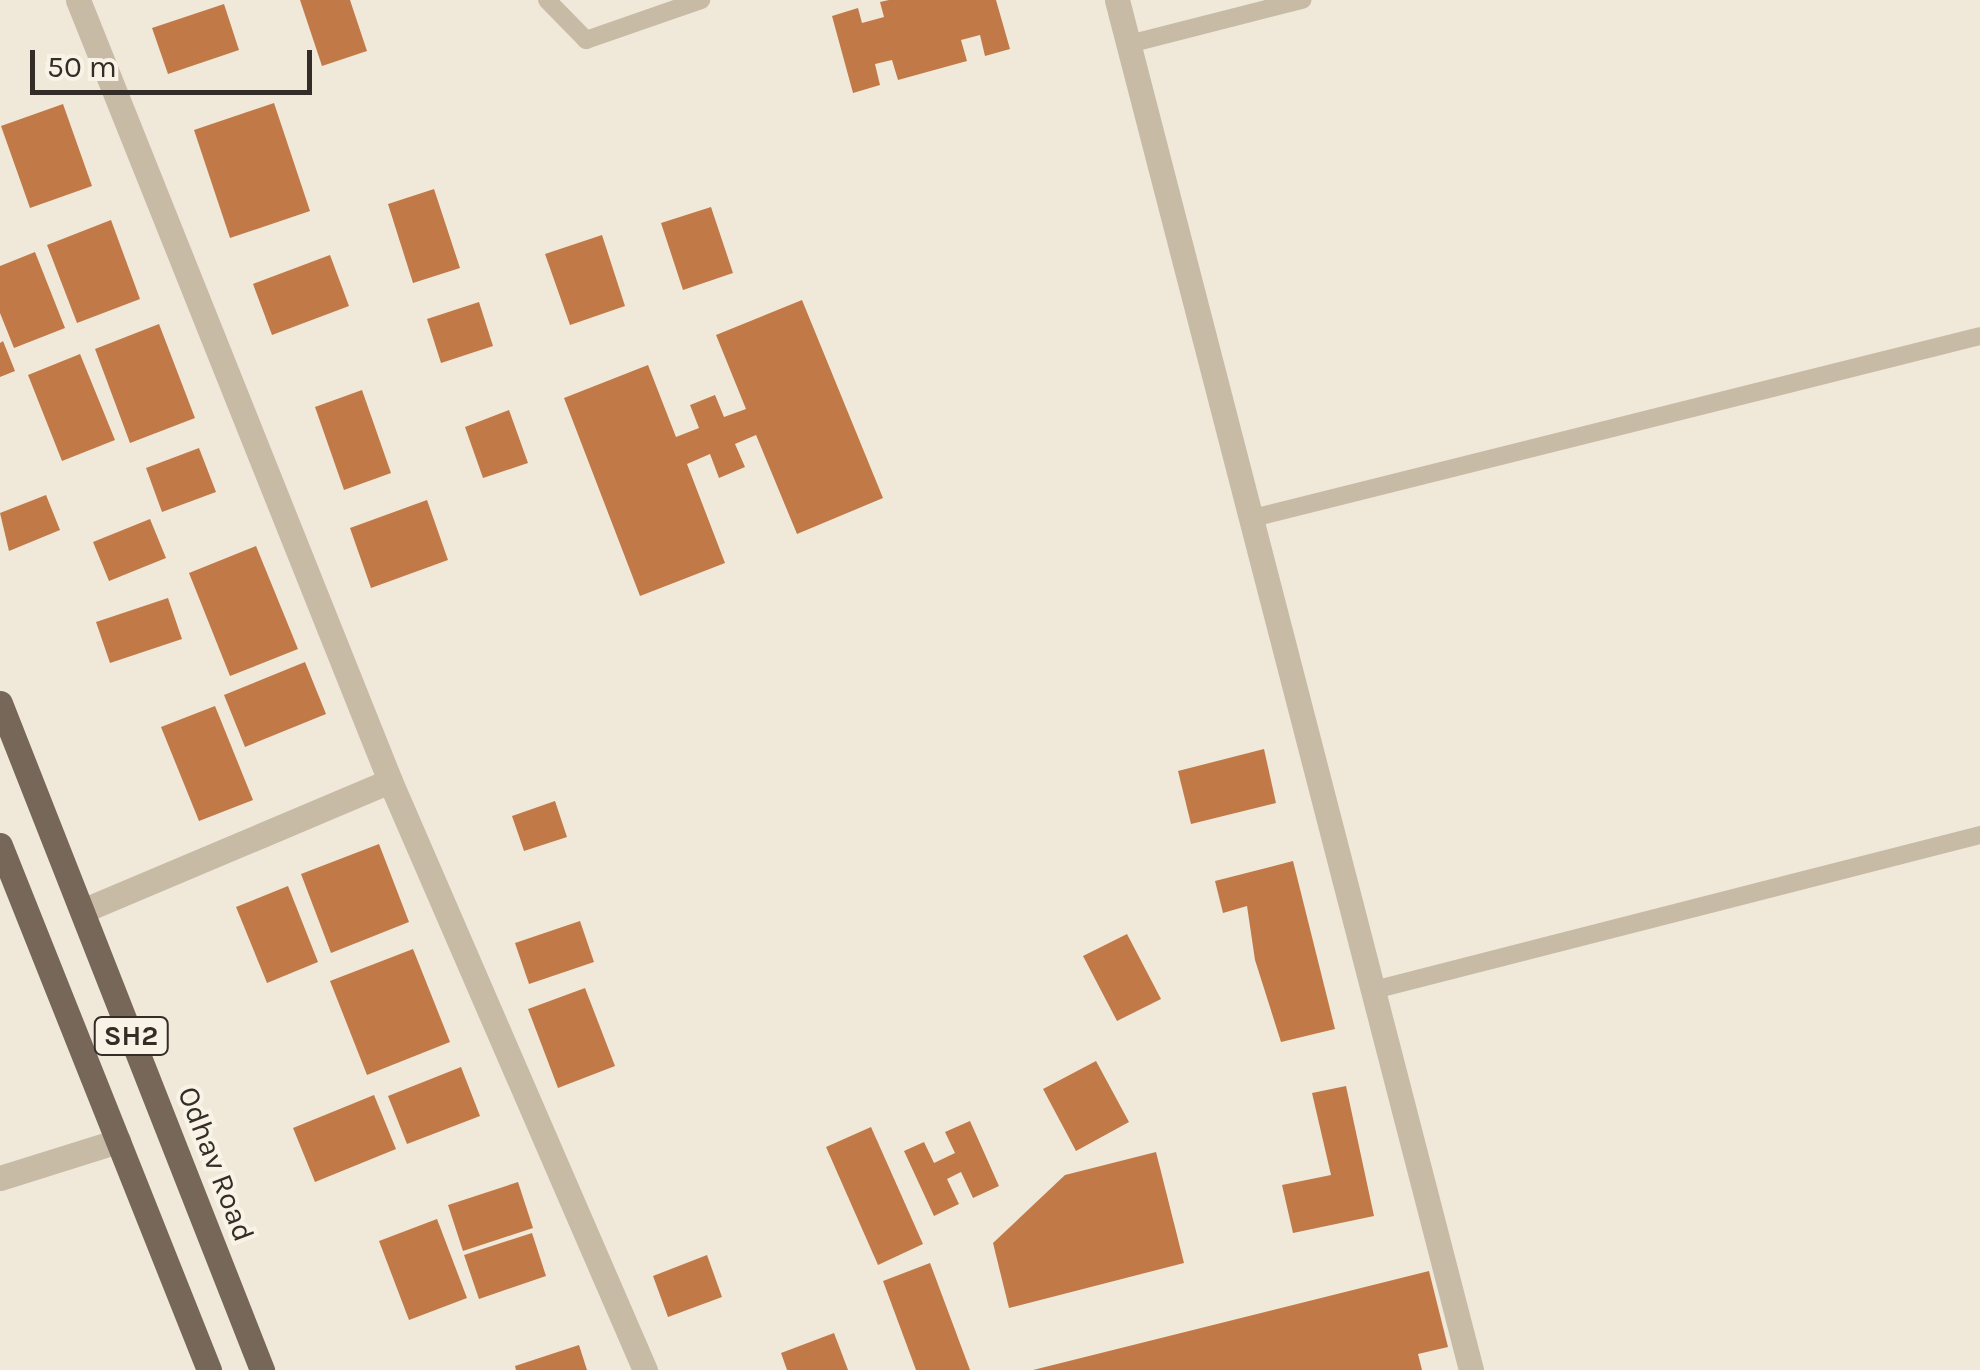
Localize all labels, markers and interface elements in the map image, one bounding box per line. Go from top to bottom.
scale bar [35,30,318,92]
text: 50 m [47,49,117,85]
road number: SH2 [94,1013,168,1059]
street label: Odhav Road [170,1081,262,1247]

